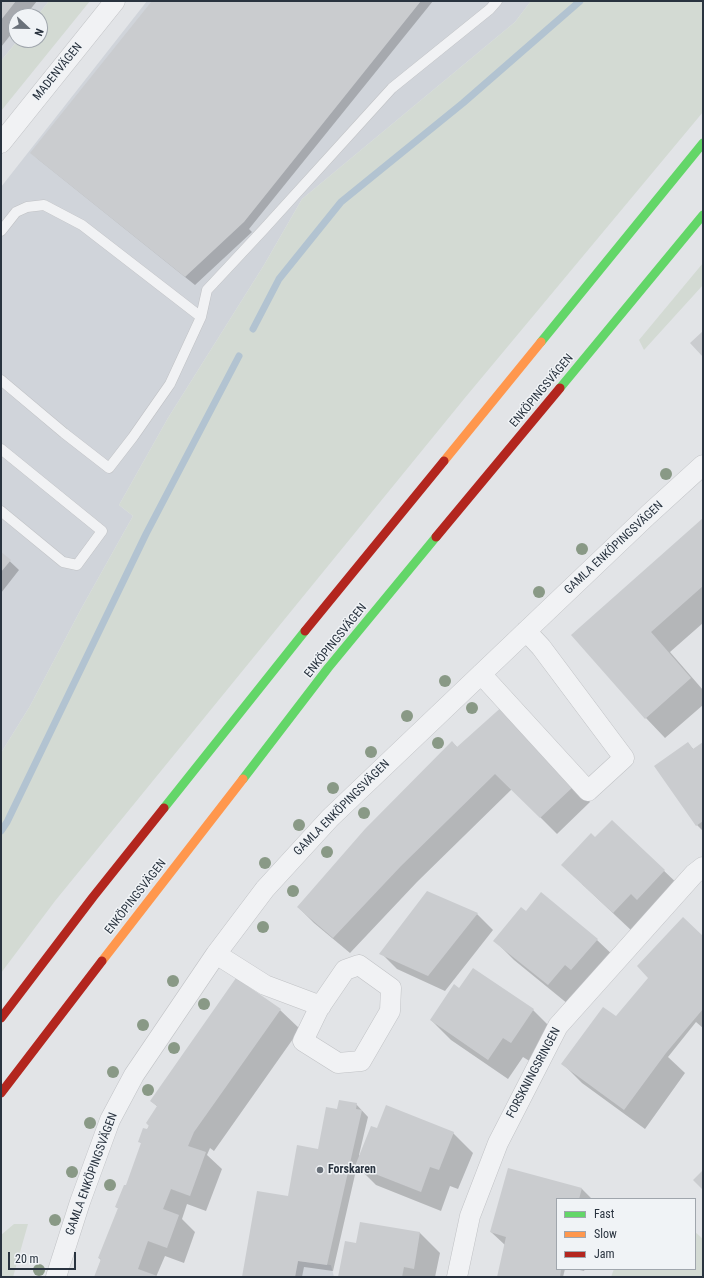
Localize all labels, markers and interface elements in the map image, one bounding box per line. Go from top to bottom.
north arrow [8,8,48,48]
text: N [31,27,46,38]
street label: MADENVÄGEN [30,40,86,104]
street label: ENKÖPINGSVÄGEN [507,352,577,430]
street label: GAMLA ENKÖPINGSVÄGEN [562,499,666,597]
street label: ENKÖPINGSVÄGEN [302,601,370,681]
street label: GAMLA ENKÖPINGSVÄGEN [291,757,393,859]
street label: ENKÖPINGSVÄGEN [102,857,170,937]
street label: FORSKNINGSRINGEN [504,1025,564,1121]
street label: GAMLA ENKÖPINGSVÄGEN [63,1111,121,1237]
place label: Forskaren [328,1163,376,1177]
marker: Forskaren [315,1165,325,1175]
legend [556,1198,696,1270]
text: Fast [594,1207,614,1221]
text: Slow [594,1227,617,1241]
scale bar [10,1244,78,1270]
text: Jam [594,1247,615,1261]
text: 20 m [15,1252,39,1266]

